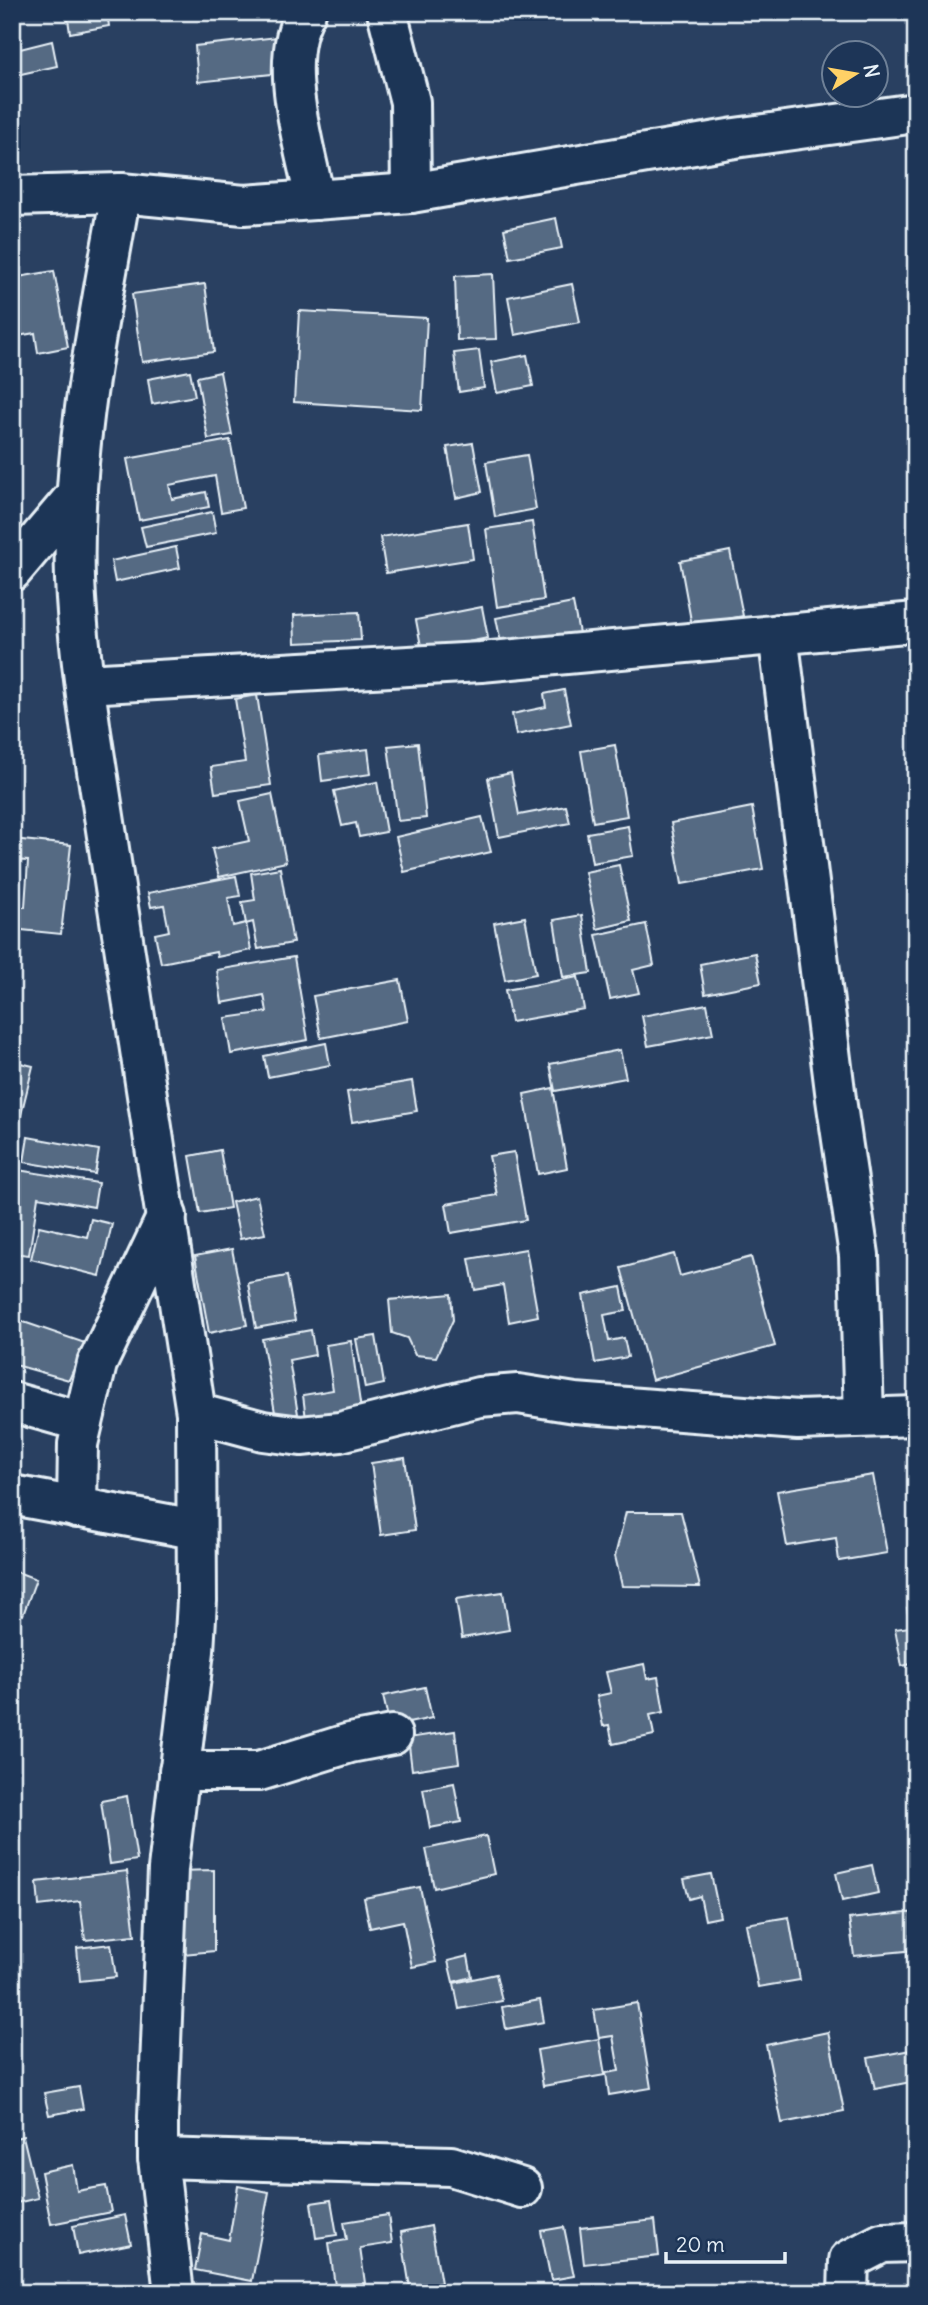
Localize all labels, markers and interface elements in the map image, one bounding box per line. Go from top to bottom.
north arrow [820,38,890,108]
text: N [859,62,885,79]
scale bar [666,2221,785,2265]
text: 20 m [676,2231,725,2258]

